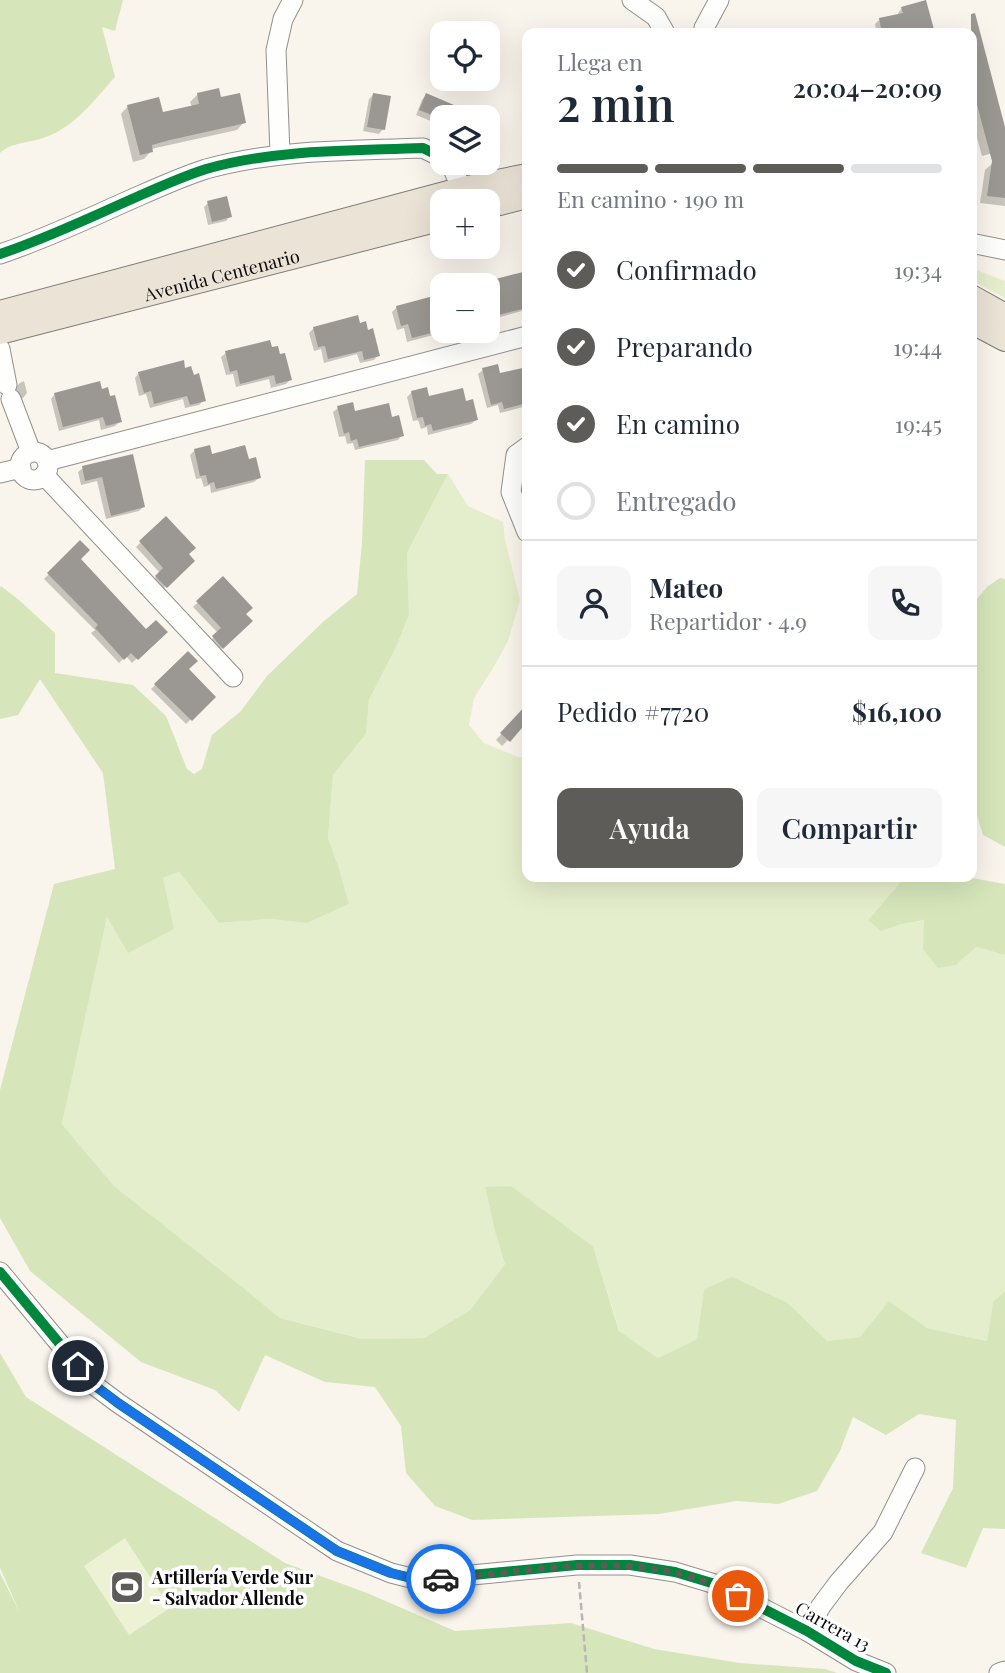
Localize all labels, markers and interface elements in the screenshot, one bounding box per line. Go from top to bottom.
map controls [430,21,500,343]
button: locate [430,21,500,91]
text: Llega en [557,46,643,77]
text: 20:04–20:09 [793,70,942,105]
text: 2 min [557,72,675,134]
button: layers [430,105,500,175]
text: En camino · 190 m [557,183,744,214]
button: + [430,189,500,259]
street label: Avenida Centenario [141,243,302,307]
icon: check [557,251,595,289]
text: Confirmado [616,252,757,287]
text: 19:34 [894,254,942,285]
button: − [430,273,500,343]
icon: check [557,328,595,366]
text: Preparando [616,329,753,364]
text: 19:44 [893,331,942,362]
icon: check [557,405,595,443]
text: En camino [616,406,740,441]
text: 19:45 [895,408,942,439]
text: Entregado [616,483,737,518]
button: person [557,566,631,640]
button: phone [868,566,942,640]
text: Mateo [649,570,723,605]
text: Repartidor · 4.9 [649,605,807,636]
text: Pedido #7720 [557,694,709,729]
text: $16,100 [852,694,942,729]
button: Ayuda [557,788,743,868]
button: Compartir [757,788,942,868]
pin [48,1336,108,1396]
icon: home [59,1347,97,1385]
courier [406,1544,476,1614]
icon: car [422,1560,460,1598]
place label: Artillería Verde Sur - Salvador Allende [151,1565,314,1610]
pin [708,1566,768,1626]
sports icon: Artillería Verde Sur - Salvador Allende [108,1568,146,1606]
icon: bag [719,1577,757,1615]
street label: Carrera 13 [791,1596,875,1656]

